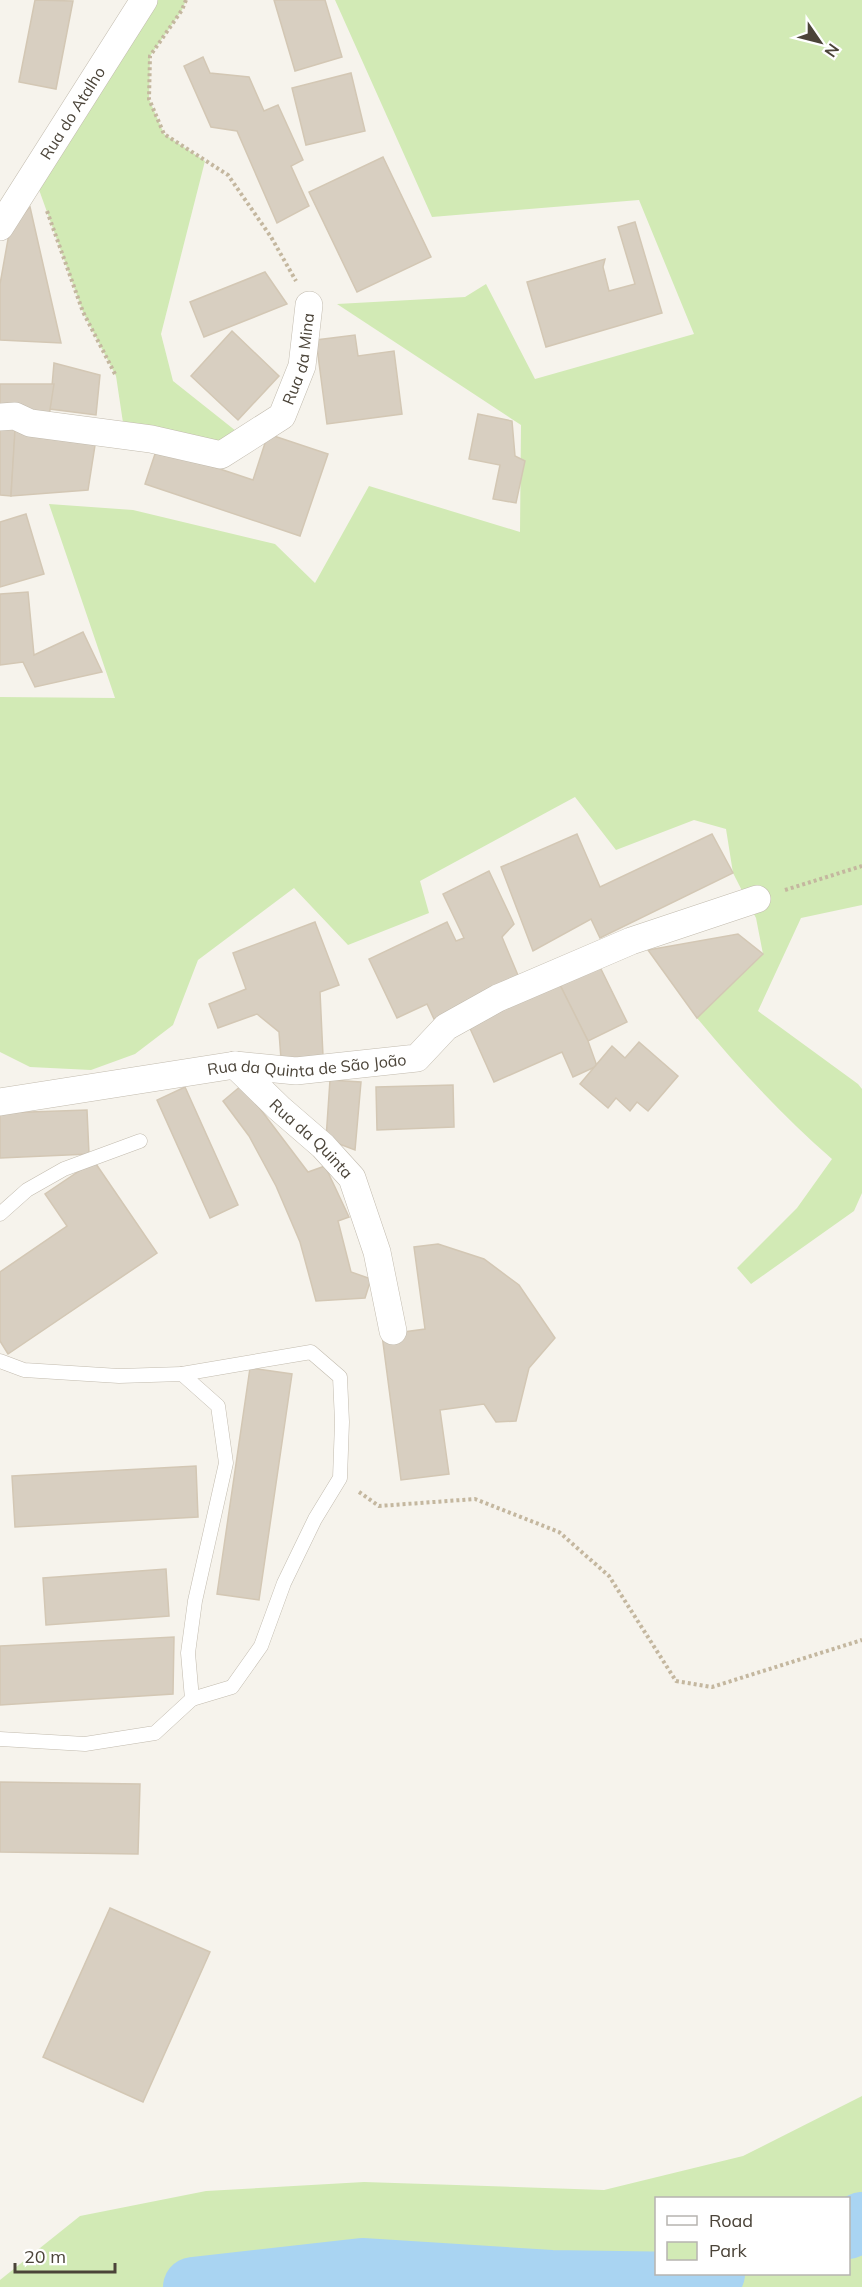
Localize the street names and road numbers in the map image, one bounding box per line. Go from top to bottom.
street label: Rua do Atalho [35,63,109,163]
street label: Rua da Mina [278,312,318,408]
street label: Rua da Quinta de São João [206,1049,407,1081]
street label: Rua da Quinta [265,1094,357,1182]

